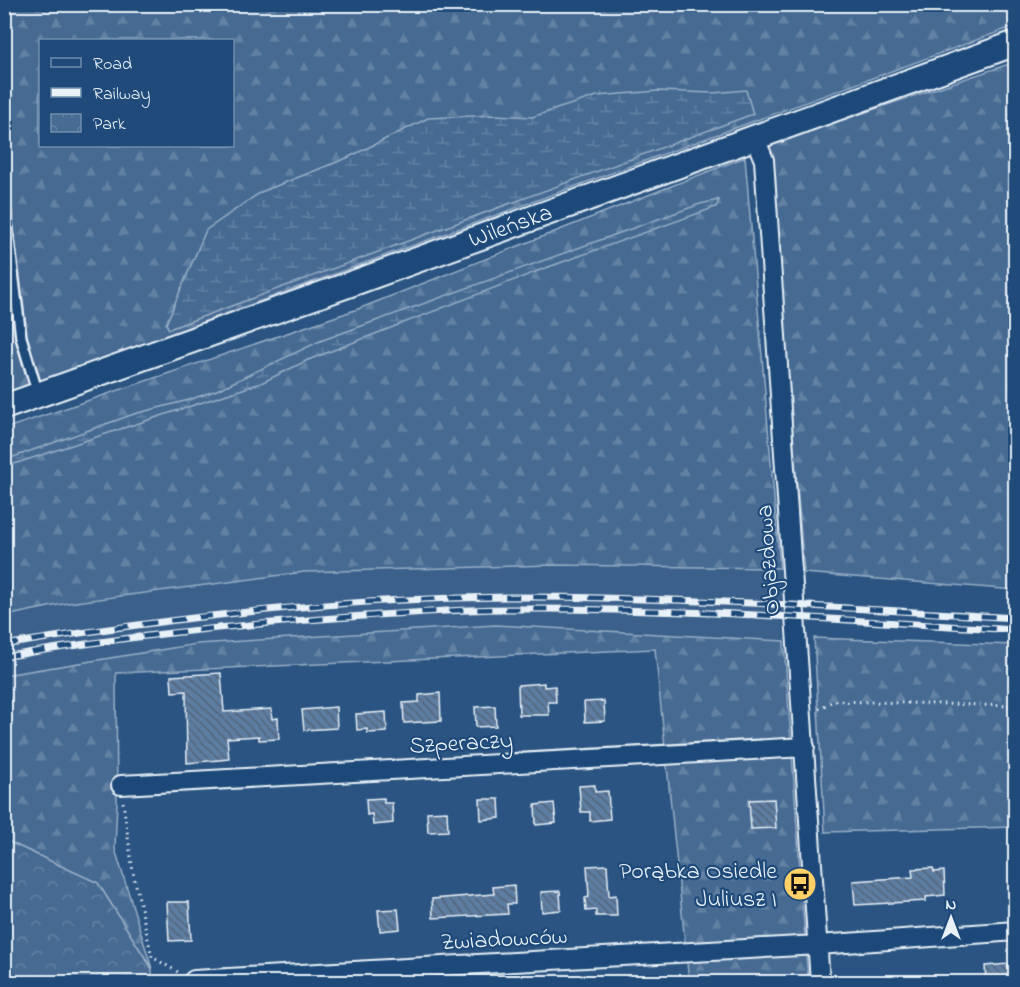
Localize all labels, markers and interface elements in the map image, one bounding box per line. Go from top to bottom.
legend [39,39,234,147]
text: Road [93,52,132,78]
text: Railway [93,82,150,108]
text: Park [93,112,126,138]
street label: Wileńska [464,196,557,259]
street label: Objazdowa [748,504,791,616]
street label: Szperaczy [408,724,514,766]
place label: Porąbka Osiedle Juliusz I [619,855,777,918]
bus stop icon: Porąbka Osiedle Juliusz I [782,866,818,902]
north arrow [921,888,981,948]
text: N [946,893,957,917]
street label: Zwiadowców [440,920,568,961]

